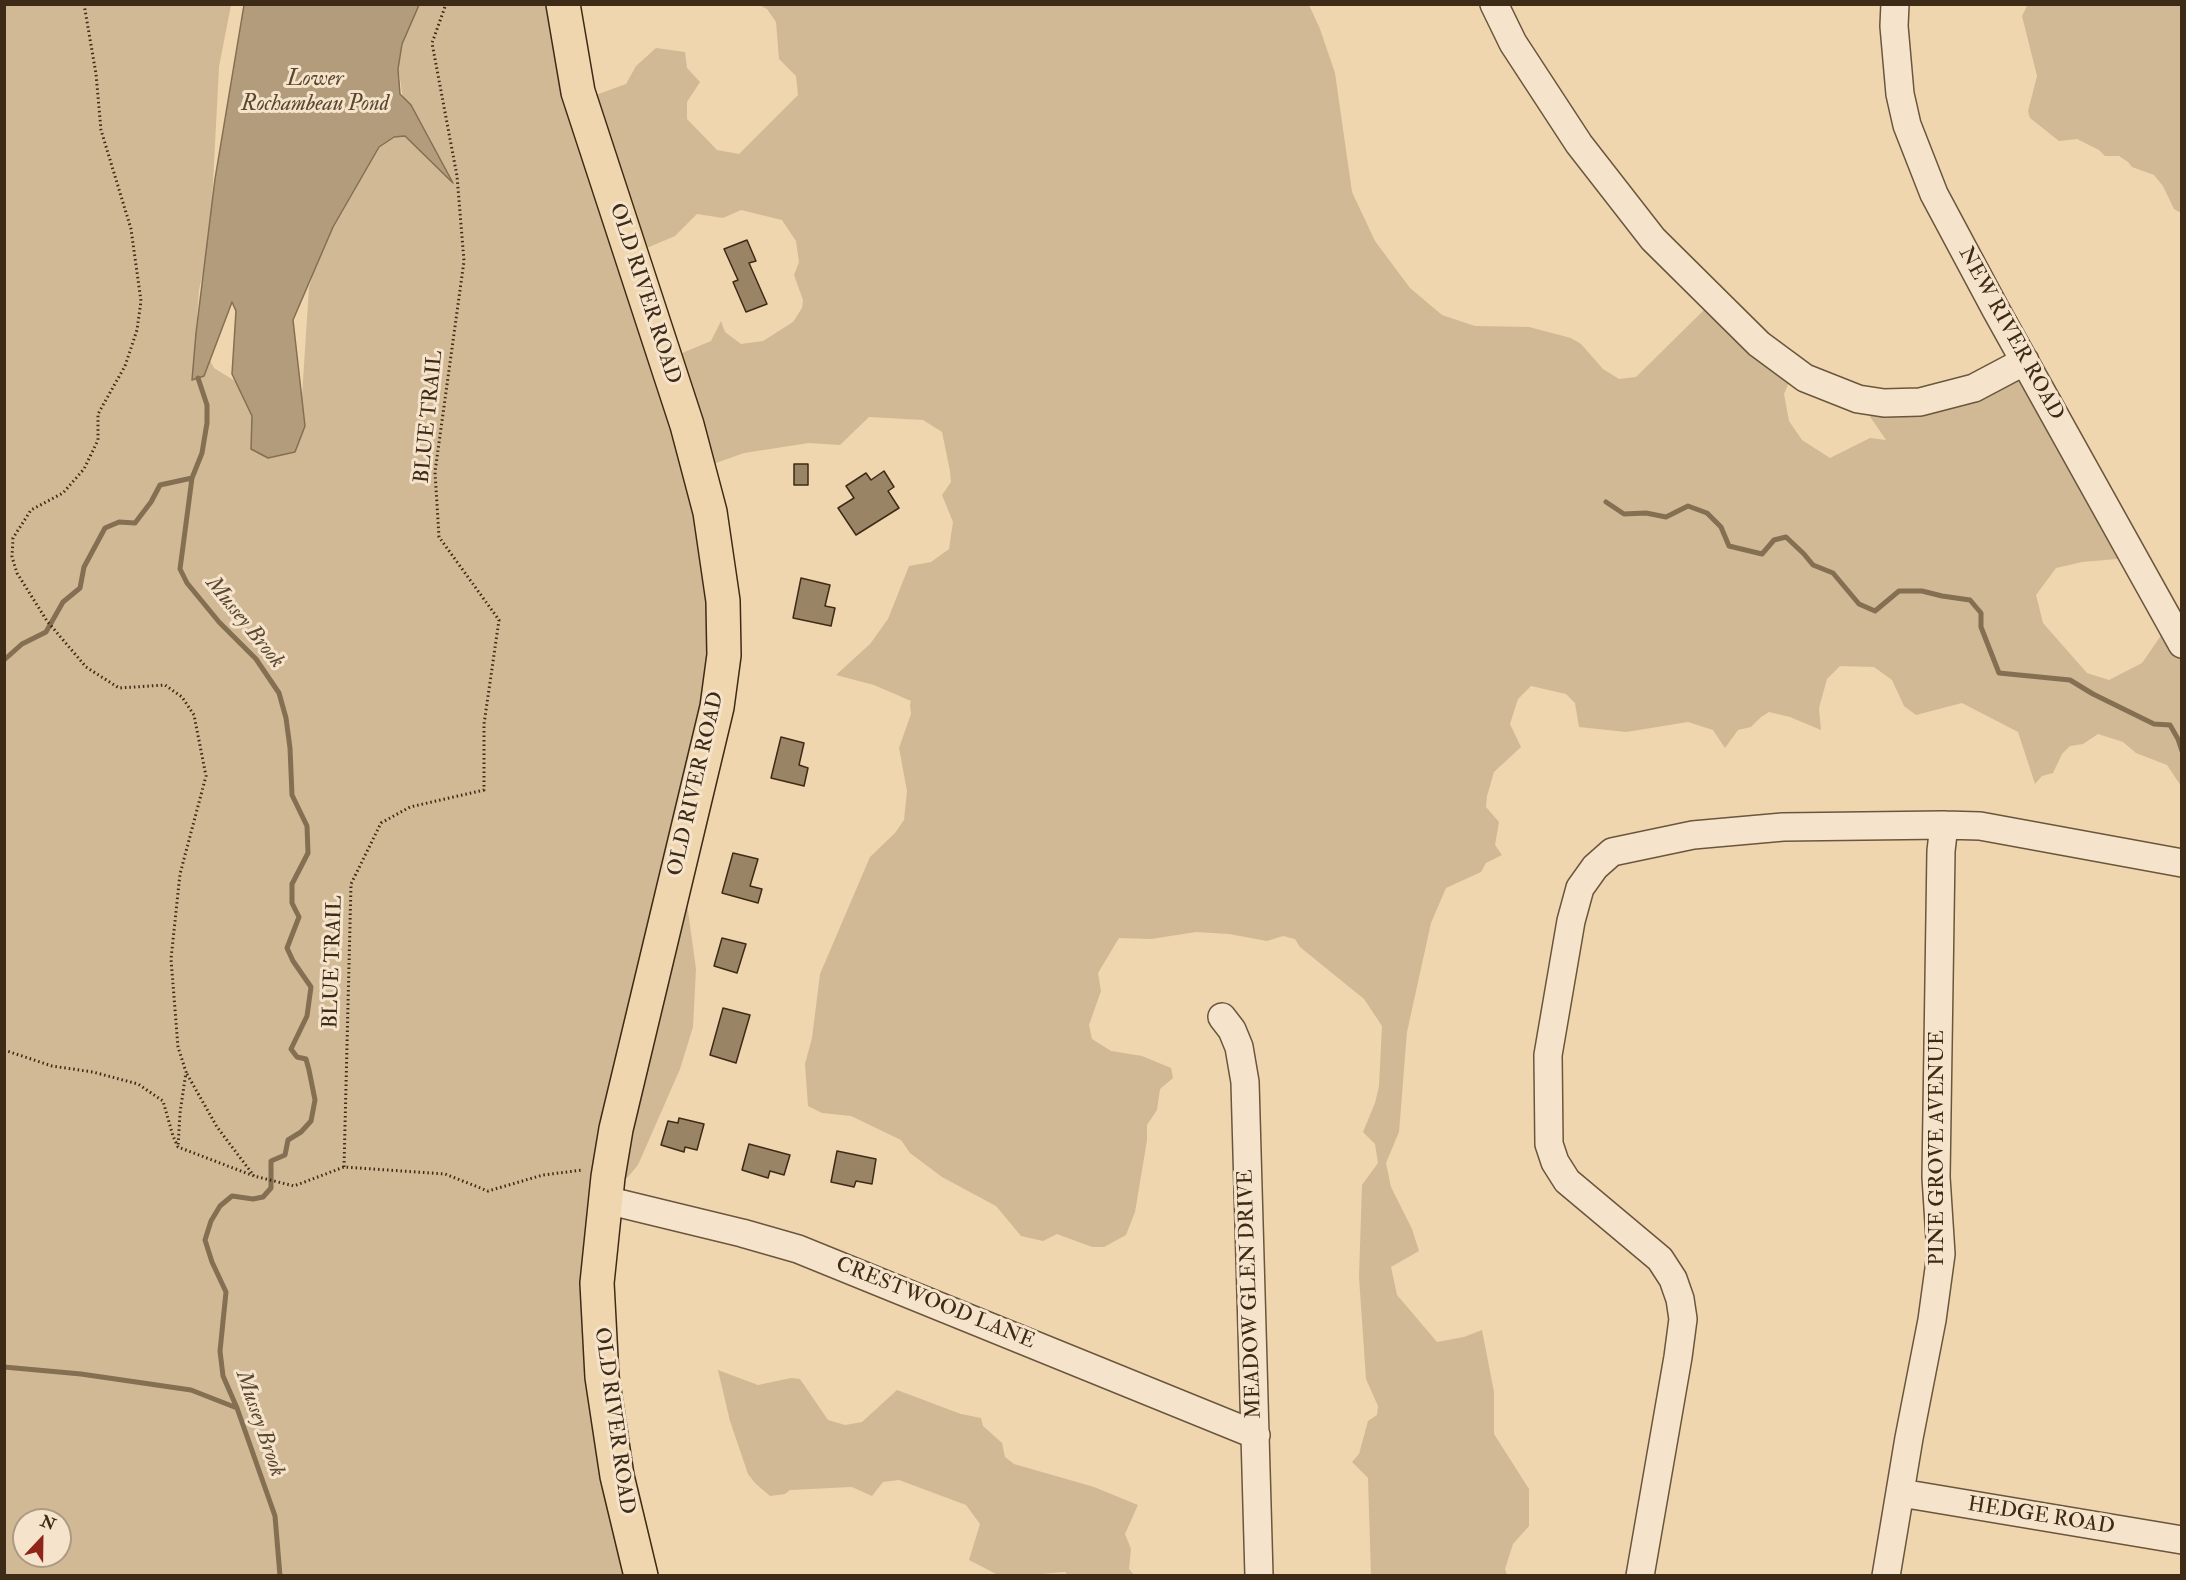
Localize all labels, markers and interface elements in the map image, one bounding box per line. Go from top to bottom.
water label: Lower Rochambeau Pond [241,67,389,118]
street label: OLD RIVER ROAD [603,201,685,387]
street label: NEW RIVER ROAD [1952,243,2068,425]
street label: BLUE TRAIL [410,349,450,485]
water label: Mussey Brook [199,572,289,674]
street label: OLD RIVER ROAD [664,689,730,879]
street label: BLUE TRAIL [319,895,349,1029]
street label: PINE GROVE AVENUE [1925,1030,1951,1266]
street label: MEADOW GLEN DRIVE [1234,1169,1268,1419]
street label: CRESTWOOD LANE [832,1253,1038,1355]
street label: OLD RIVER ROAD [587,1326,639,1516]
water label: Mussey Brook [229,1367,289,1481]
street label: HEDGE ROAD [1966,1493,2116,1541]
north arrow [12,1508,72,1568]
text: N [38,1511,58,1535]

